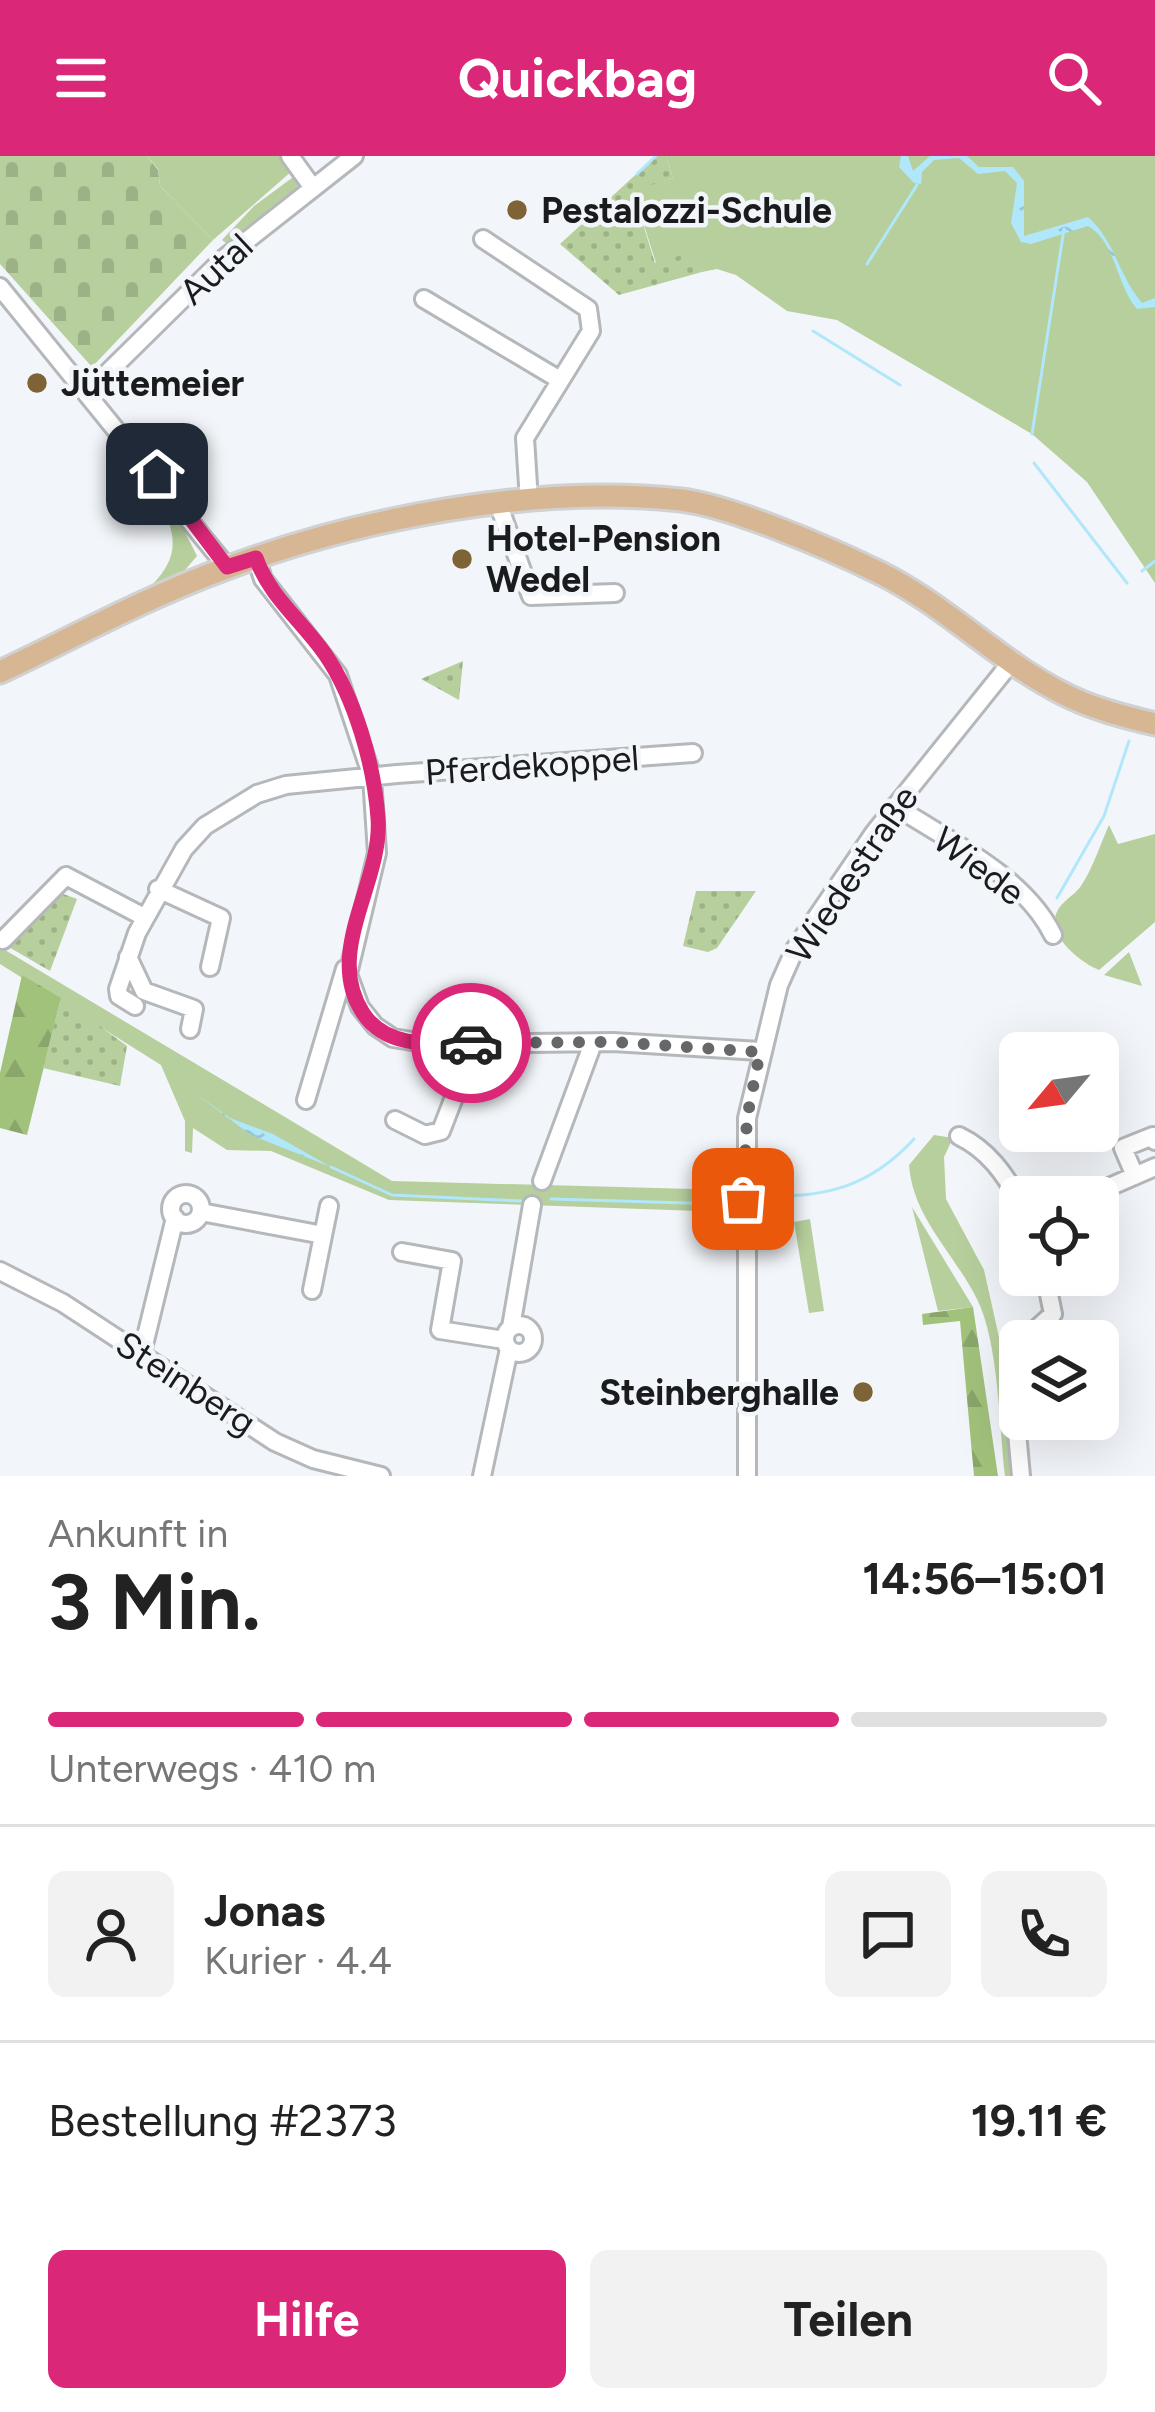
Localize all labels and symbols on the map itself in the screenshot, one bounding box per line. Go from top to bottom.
place label: Pestalozzi-Schule [541,189,832,232]
marker: Pestalozzi-Schule [504,197,530,223]
street label: Autal [171,225,261,313]
place label: Jüttemeier [61,362,245,405]
marker: Jüttemeier [24,370,50,396]
pin [106,423,208,525]
place label: Hotel-Pension Wedel [486,517,721,601]
marker: Hotel-Pension Wedel [449,546,475,572]
street label: Pferdekoppel [423,736,641,794]
street label: Wiedestraße [777,777,927,971]
street label: Wiede [925,818,1033,914]
courier [411,983,531,1103]
north arrow [999,1032,1119,1152]
pin [692,1148,794,1250]
street label: Steinberg [108,1322,264,1444]
place label: Steinberghalle [599,1371,839,1414]
marker: Steinberghalle [850,1379,876,1405]

